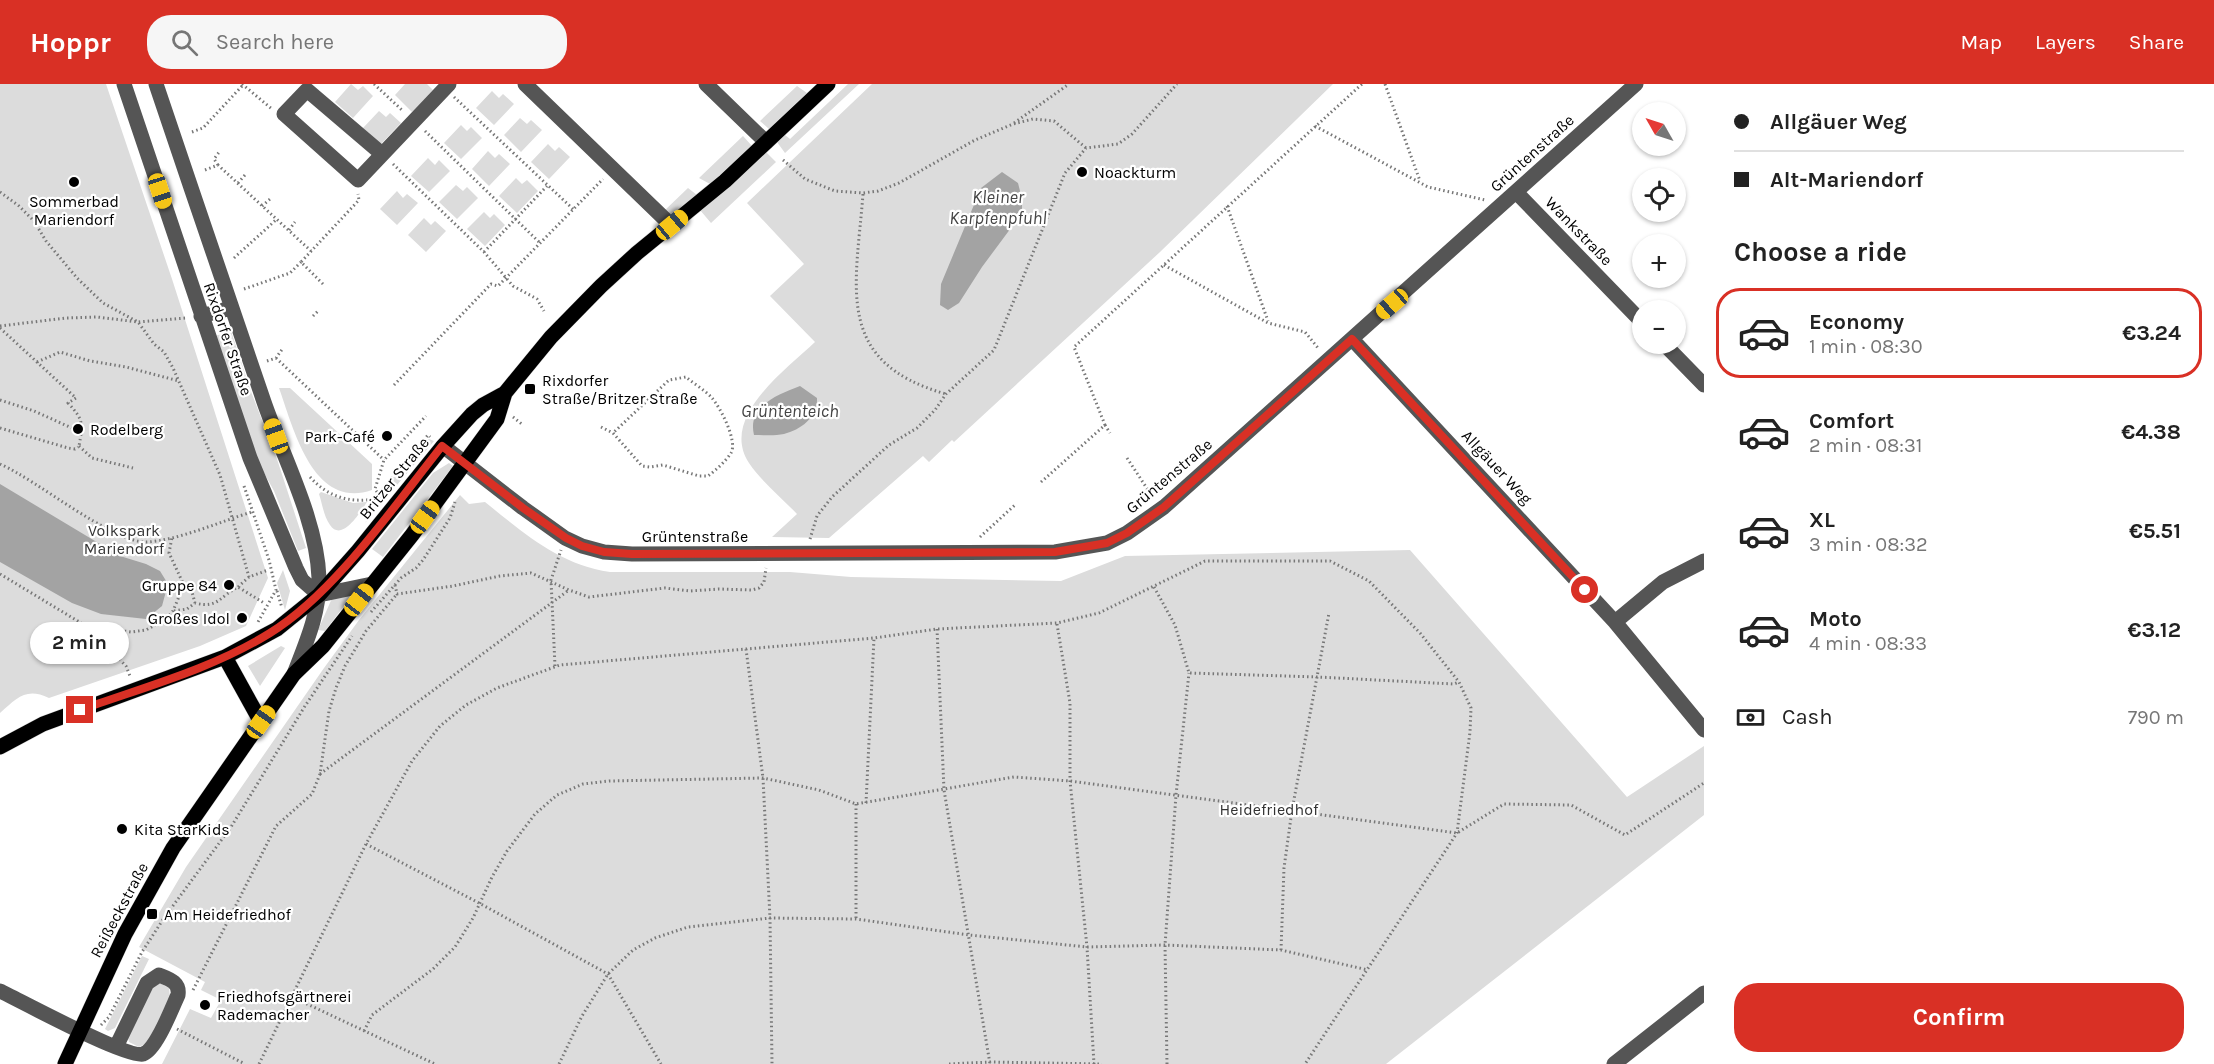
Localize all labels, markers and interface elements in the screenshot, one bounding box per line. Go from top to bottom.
search box [147,15,567,69]
text: Hoppr [30,26,111,59]
icon: search [168,26,201,59]
text: Search here [216,29,334,55]
text: Map [1960,30,2002,54]
text: Layers [2035,30,2096,54]
text: Share [2129,30,2184,54]
north arrow [1632,102,1686,156]
map controls [1632,102,1686,354]
text: Allgäuer Weg [1770,109,1907,135]
street label: Grüntenstraße [1486,110,1578,196]
place label: Noackturm [1094,163,1176,182]
marker: Noackturm [1075,165,1089,179]
text: Alt-Mariendorf [1770,167,1923,193]
button: locate [1632,168,1686,222]
car [146,171,174,211]
marker: Sommerbad Mariendorf [67,175,81,189]
water label: Kleiner Karpfenpfuhl [949,186,1047,229]
place label: Sommerbad Mariendorf [29,192,119,229]
street label: Wankstraße [1541,193,1617,269]
car [652,207,692,243]
button: + [1632,234,1686,288]
text: Choose a ride [1734,236,1907,268]
street label: Rixdorfer Straße [200,280,256,398]
car [1373,285,1411,323]
button: − [1632,300,1686,354]
icon: car [1737,306,1791,360]
text: Economy [1809,309,1904,335]
text: €3.24 [2122,320,2181,346]
text: 1 min · 08:30 [1809,335,1923,358]
place label: Rixdorfer Straße/Britzer Straße [542,371,697,408]
marker: Rixdorfer Straße/Britzer Straße [523,382,537,396]
water label: Grüntenteich [741,400,839,422]
icon: car [1737,405,1791,459]
text: Comfort [1809,408,1894,434]
car [261,416,291,456]
text: €4.38 [2121,419,2181,445]
place label: Rodelberg [90,420,163,439]
marker: Rodelberg [71,422,85,436]
street label: Allgäuer Weg [1458,426,1536,508]
place label: Park-Café [305,427,375,446]
marker: Park-Café [380,429,394,443]
street label: Britzer Straße [355,433,433,523]
text: 2 min · 08:31 [1809,434,1922,457]
street label: Grüntenstraße [1122,435,1216,517]
car [407,497,443,537]
icon: car [1737,504,1791,558]
text: XL [1809,507,1835,533]
text: €5.51 [2129,518,2181,544]
park label: Volkspark Mariendorf [84,521,165,558]
street label: Grüntenstraße [642,527,748,546]
text: 3 min · 08:32 [1809,533,1928,556]
place label: Gruppe 84 [142,576,217,595]
route start [1571,576,1598,603]
marker: Gruppe 84 [222,578,236,592]
car [341,580,377,620]
icon: car [1737,603,1791,657]
text: Moto [1809,606,1862,632]
place label: Großes Idol [148,609,230,628]
marker: Großes Idol [235,611,249,625]
text: €3.12 [2127,617,2181,643]
callout: 2 min [31,623,130,665]
text: 2 min [52,631,107,654]
text: 4 min · 08:33 [1809,632,1927,655]
route end [66,696,93,723]
icon: cash [1734,701,1767,734]
car [243,702,279,742]
text: Cash [1782,704,1832,730]
text: 790 m [2128,706,2184,729]
park label: Heidefriedhof [1220,800,1319,819]
place label: Kita StarKids [134,820,230,839]
marker: Kita StarKids [115,822,129,836]
street label: Reißeckstraße [86,859,152,961]
place label: Am Heidefriedhof [164,905,291,924]
marker: Am Heidefriedhof [145,907,159,921]
button: Confirm [1734,983,2184,1052]
place label: Friedhofsgärtnerei Rademacher [217,987,352,1024]
marker: Friedhofsgärtnerei Rademacher [198,998,212,1012]

